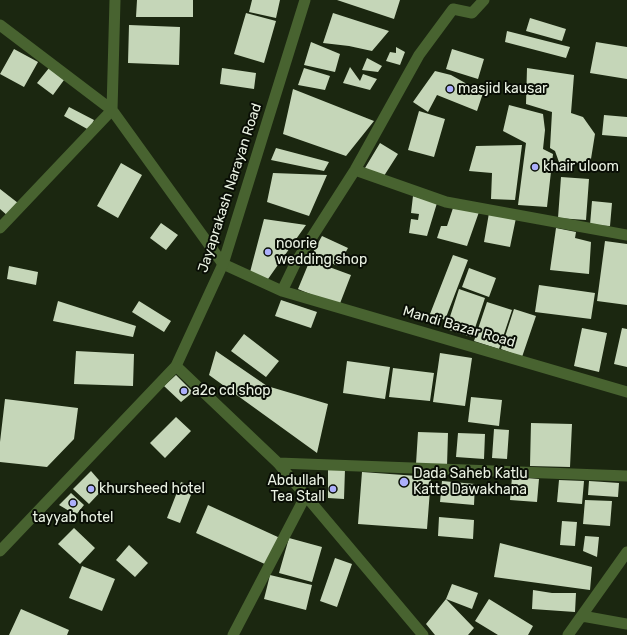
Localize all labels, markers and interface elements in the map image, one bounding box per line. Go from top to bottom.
place label: masjid kausar [458,81,547,97]
marker: masjid kausar [445,84,455,94]
street label: Jayaprakash Narayan Road [195,101,265,275]
place label: khair uloom [543,159,619,175]
marker: khair uloom [530,162,540,172]
place label: noorie wedding shop [276,236,367,268]
marker: noorie wedding shop [263,247,273,257]
street label: Mandi Bazar Road [401,303,517,351]
place label: a2c cd shop [192,383,271,399]
marker: a2c cd shop [179,386,189,396]
place label: Dada Saheb Katlu Katte Dawakhana [413,466,528,498]
place label: Abdullah Tea Stall [267,473,325,506]
marker: Dada Saheb Katlu Katte Dawakhana [398,476,410,488]
place label: khursheed hotel [99,481,205,497]
marker: khursheed hotel [86,484,96,494]
marker: Abdullah Tea Stall [328,484,338,494]
marker: tayyab hotel [68,498,78,508]
place label: tayyab hotel [33,510,113,526]

